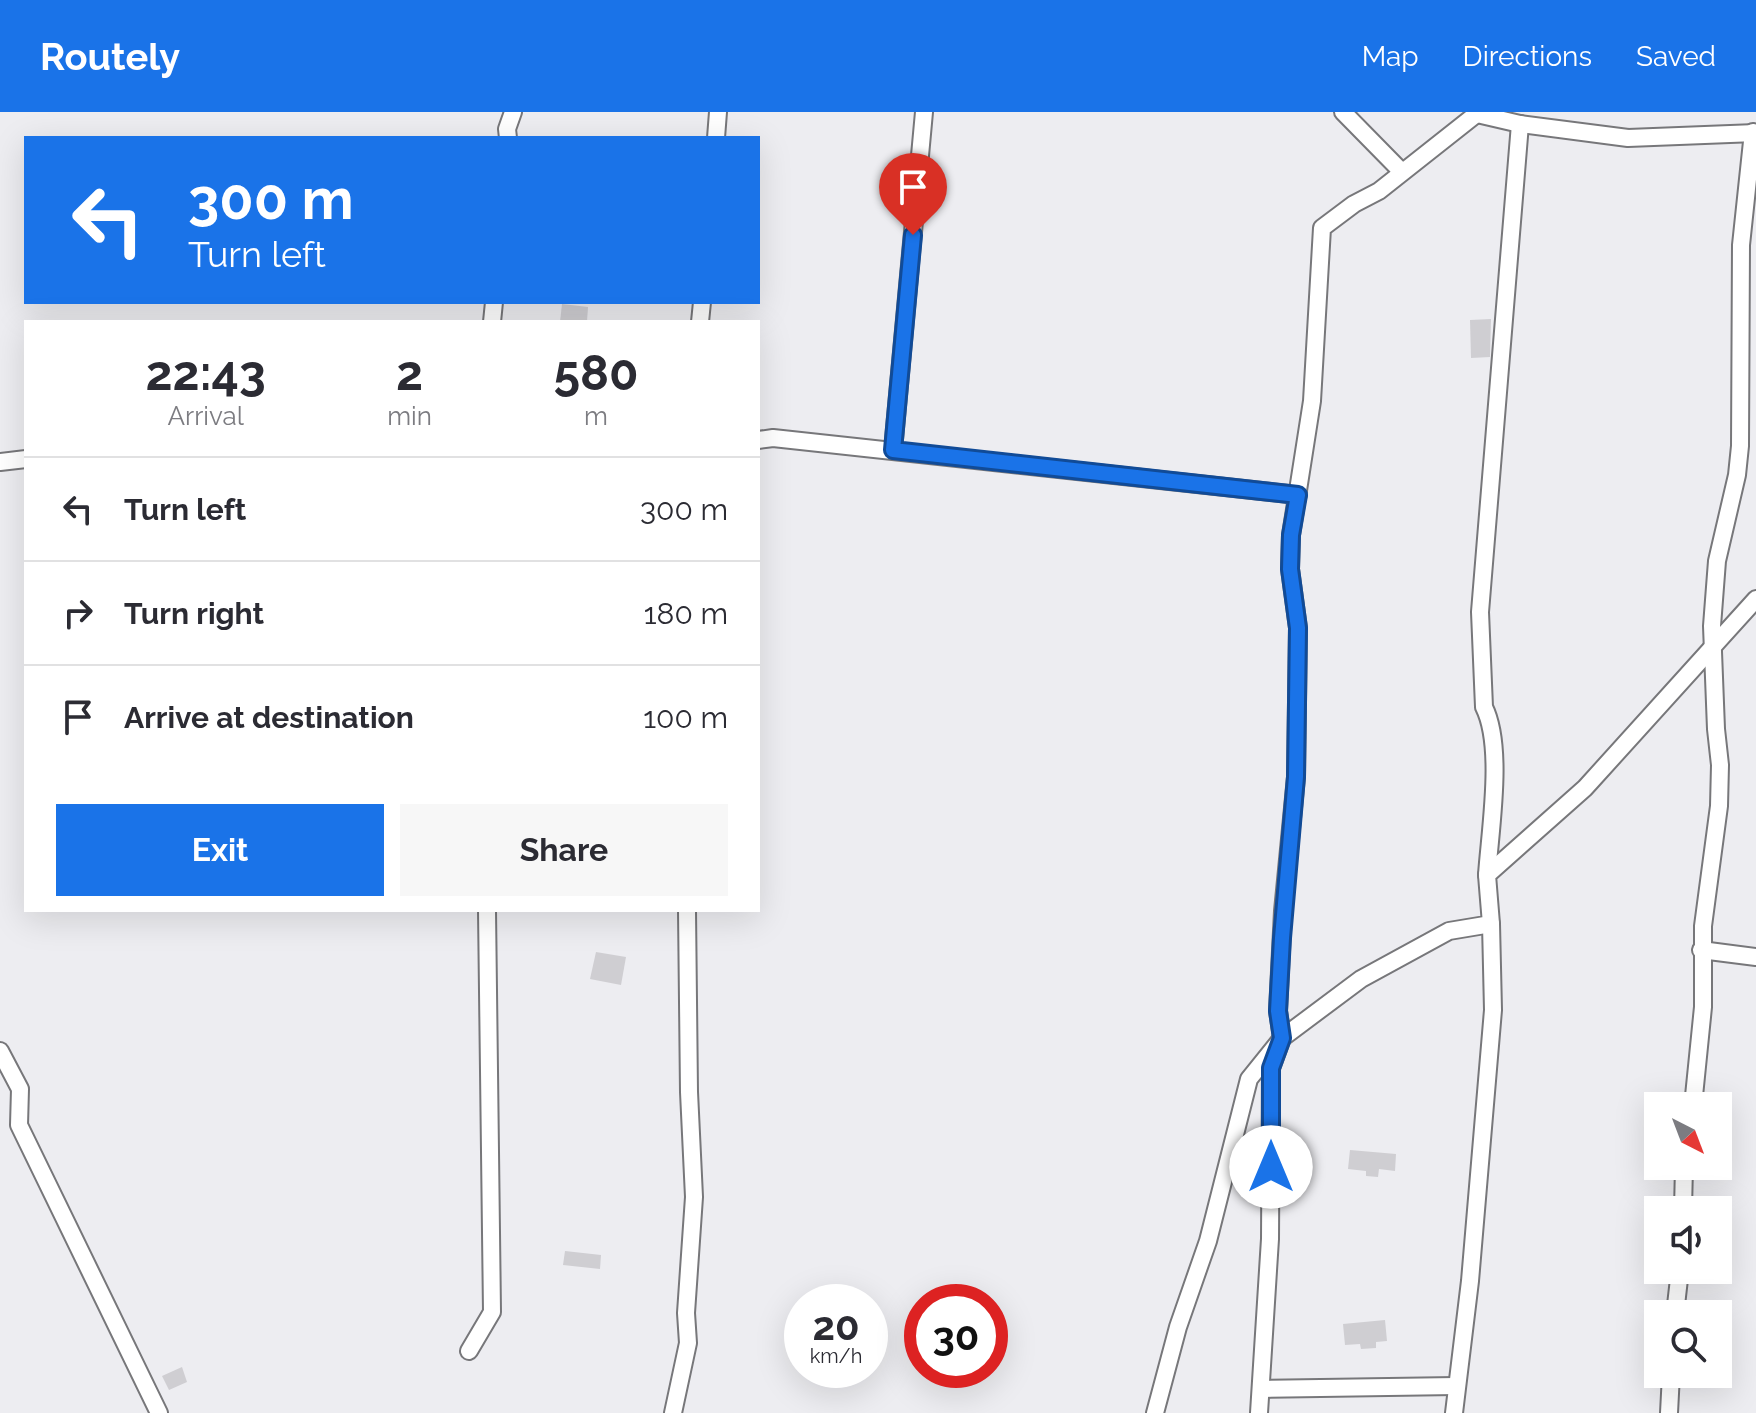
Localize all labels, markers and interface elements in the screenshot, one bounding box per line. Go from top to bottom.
text: Routely [40,34,180,79]
text: Map [1362,40,1419,73]
text: Directions [1463,40,1592,73]
text: Saved [1636,40,1716,73]
pin [879,153,947,235]
icon: arrive [891,165,935,209]
text: 300 m [188,166,354,232]
icon: left [56,168,160,272]
text: Turn left [188,233,326,275]
text: 22:43 [146,345,266,401]
text: 2 [396,345,423,401]
text: 580 [553,345,639,401]
text: Arrival [167,401,244,431]
text: min [387,401,432,431]
text: m [584,401,608,431]
icon: left [56,487,100,531]
text: Turn left [124,492,246,527]
text: 300 m [640,492,728,527]
icon: right [56,591,100,635]
text: Turn right [124,596,264,631]
text: 180 m [644,596,728,631]
icon: arrive [56,695,100,739]
text: Arrive at destination [124,700,414,735]
text: 100 m [643,700,728,735]
button: Exit [56,804,384,896]
button: Share [400,804,728,896]
north arrow [1644,1092,1732,1180]
map controls [1644,1092,1732,1388]
position arrow [1229,1125,1313,1209]
button: sound [1644,1196,1732,1284]
speed limit sign: 30 [904,1284,1008,1388]
button: search [1644,1300,1732,1388]
text: 20 [812,1302,860,1349]
text: km/h [810,1344,862,1368]

